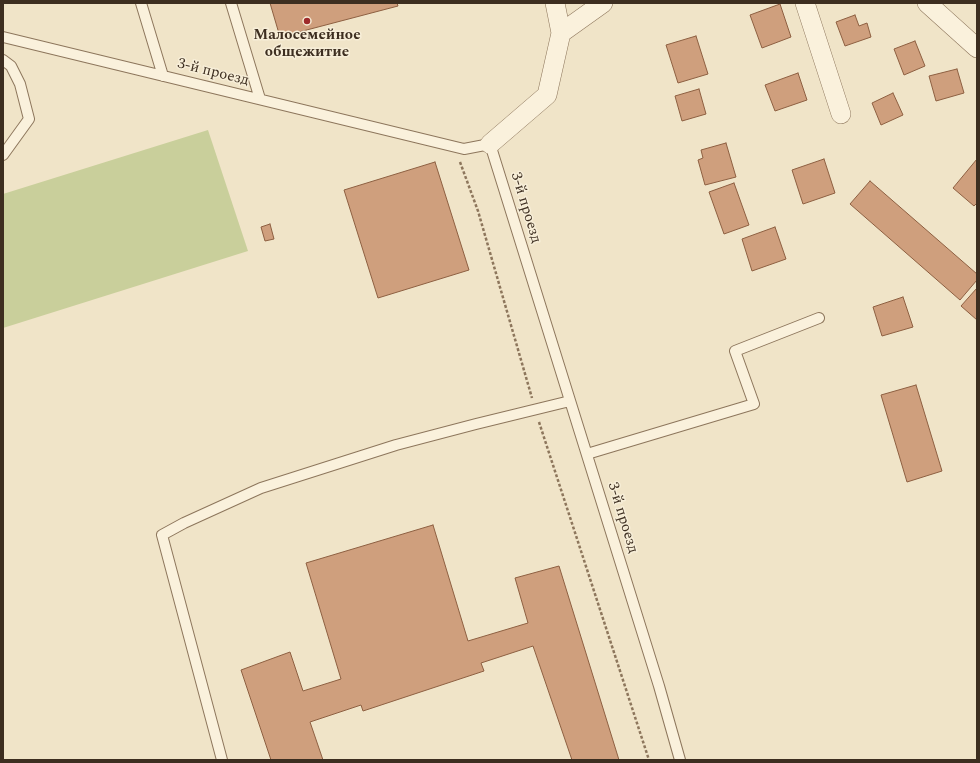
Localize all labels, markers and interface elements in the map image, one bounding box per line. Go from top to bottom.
marker: Малосемейное общежитие [302,16,312,26]
place label: Малосемейное общежитие [253,27,361,62]
street label: 3-й проезд [175,55,251,91]
street label: 3-й проезд [506,170,544,246]
street label: 3-й проезд [603,480,641,556]

